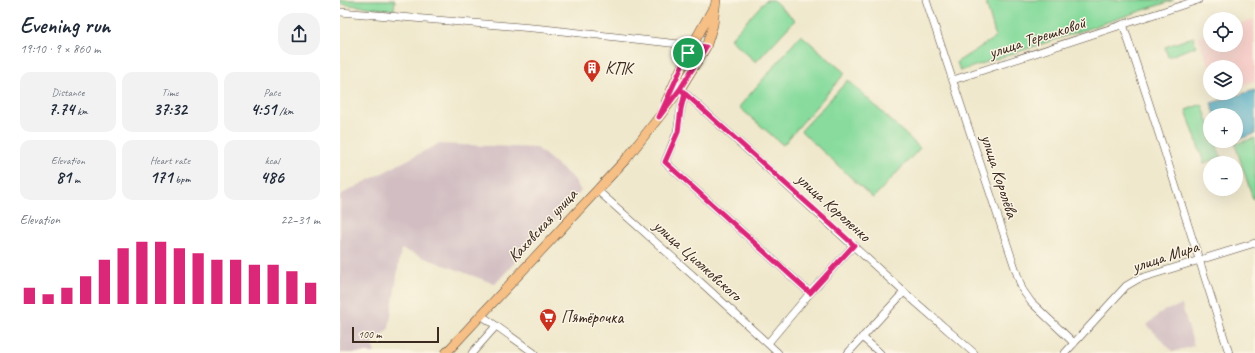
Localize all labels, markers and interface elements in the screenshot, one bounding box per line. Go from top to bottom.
text: Evening run [20,12,110,40]
street label: улица Терешковой [985,12,1089,63]
map controls [1203,12,1243,196]
button: locate [1203,12,1243,52]
button: share [278,13,320,55]
pin [671,36,705,70]
text: 19:10 · 9 × 860 m [20,41,101,57]
icon: arrive [677,42,699,64]
building icon: КПК [582,58,602,83]
place label: КПК [605,58,635,79]
button: layers [1203,60,1243,100]
text: Distance [52,85,84,99]
text: Time [162,85,178,99]
text: Pace [264,85,280,99]
text: 7.74 [48,99,74,120]
text: 37:32 [153,99,187,120]
text: 4:51 [250,99,277,120]
text: km [74,104,88,118]
text: /km [277,104,294,118]
button: + [1203,108,1243,148]
street label: улица Королёва [976,131,1023,222]
text: Elevation [51,153,85,167]
text: Heart rate [150,153,190,167]
text: kcal [265,153,279,167]
button: − [1203,156,1243,196]
text: 81 [56,167,71,188]
text: 171 [150,167,173,188]
text: 486 [260,167,284,188]
street label: улица Короленко [791,168,876,247]
text: m [71,172,80,186]
text: bpm [173,172,190,186]
street label: Каховская улица [503,183,583,266]
text: Elevation [20,212,60,228]
text: 22–31 m [280,212,320,228]
street label: улица Циолковского [648,214,748,307]
street label: улица Мира [1128,236,1202,277]
supermarket icon: Пятёрочка [538,307,558,332]
place label: Пятёрочка [561,307,624,328]
scale bar [352,325,439,344]
text: 100 m [358,327,382,341]

